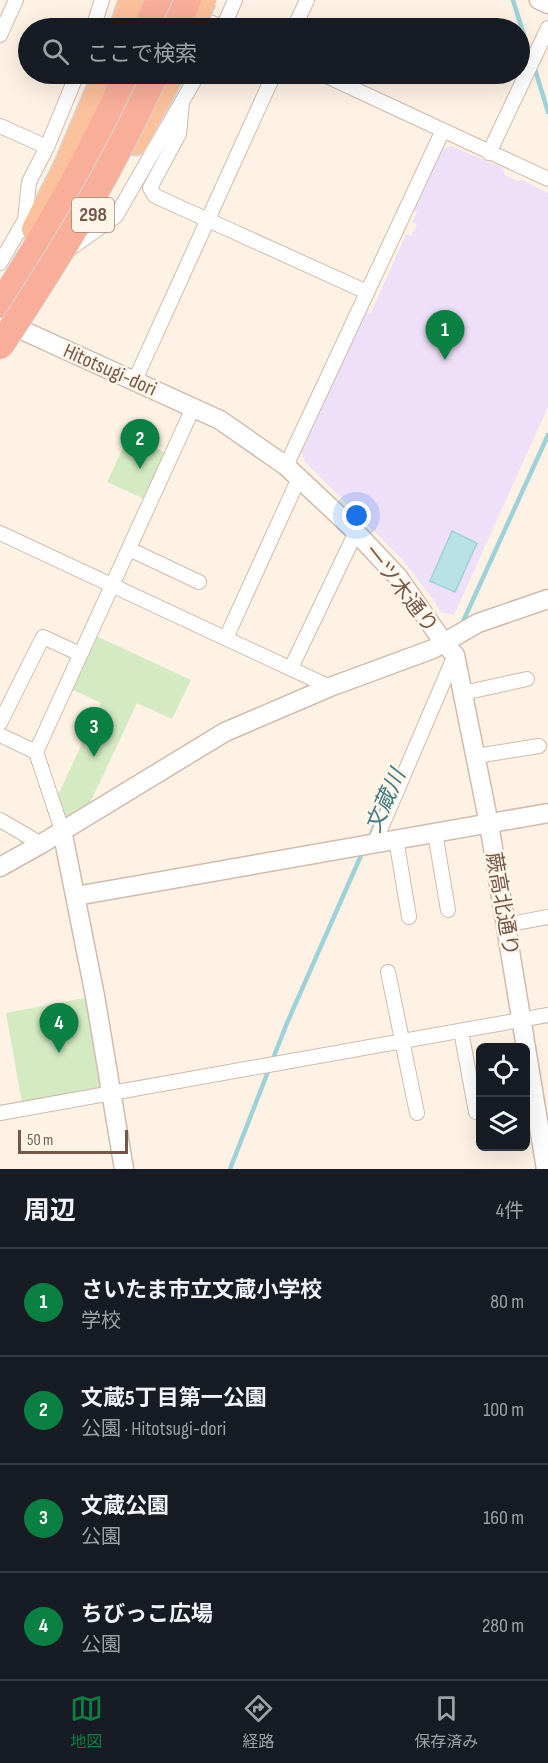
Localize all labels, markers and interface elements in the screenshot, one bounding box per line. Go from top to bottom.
search box [18,18,530,84]
icon: search [39,35,72,68]
text: ここで検索 [87,41,197,68]
road number: 298 [72,198,114,232]
pin: 1 [426,310,464,360]
street label: Hitotsugi-dori [59,338,161,402]
pin: 2 [120,420,160,469]
your location [342,501,371,530]
street label: 一ツ木通り [359,540,443,638]
pin: 3 [74,708,113,757]
water label: 文蔵川 [360,764,413,837]
street label: 蕨高北通り [481,850,523,958]
pin: 4 [40,1004,78,1053]
map controls [476,1043,530,1151]
button: locate [476,1043,530,1097]
button: layers [476,1097,530,1151]
scale bar [18,1127,128,1154]
text: 50 m [27,1131,53,1150]
text: 周辺 [24,1196,76,1227]
text: 4件 [496,1199,524,1223]
text: さいたま市立文蔵小学校 [81,1277,322,1304]
text: 1 [40,1290,47,1314]
text: 80 m [490,1290,524,1314]
text: 学校 [81,1309,121,1333]
text: 文蔵5丁目第一公園 [81,1385,267,1412]
text: 2 [39,1398,48,1422]
text: 100 m [483,1398,524,1422]
text: 公園 · Hitotsugi-dori [81,1417,226,1441]
text: 文蔵公園 [81,1493,169,1520]
text: 3 [39,1506,48,1530]
text: 160 m [483,1506,524,1530]
text: 公園 [81,1525,121,1549]
text: ちびっこ広場 [81,1601,213,1628]
text: 4 [39,1614,48,1638]
text: 280 m [482,1614,524,1638]
text: 公園 [81,1633,121,1657]
tab: 地図 [70,1692,103,1752]
tab: 経路 [242,1692,275,1752]
tab: 保存済み [414,1692,478,1752]

